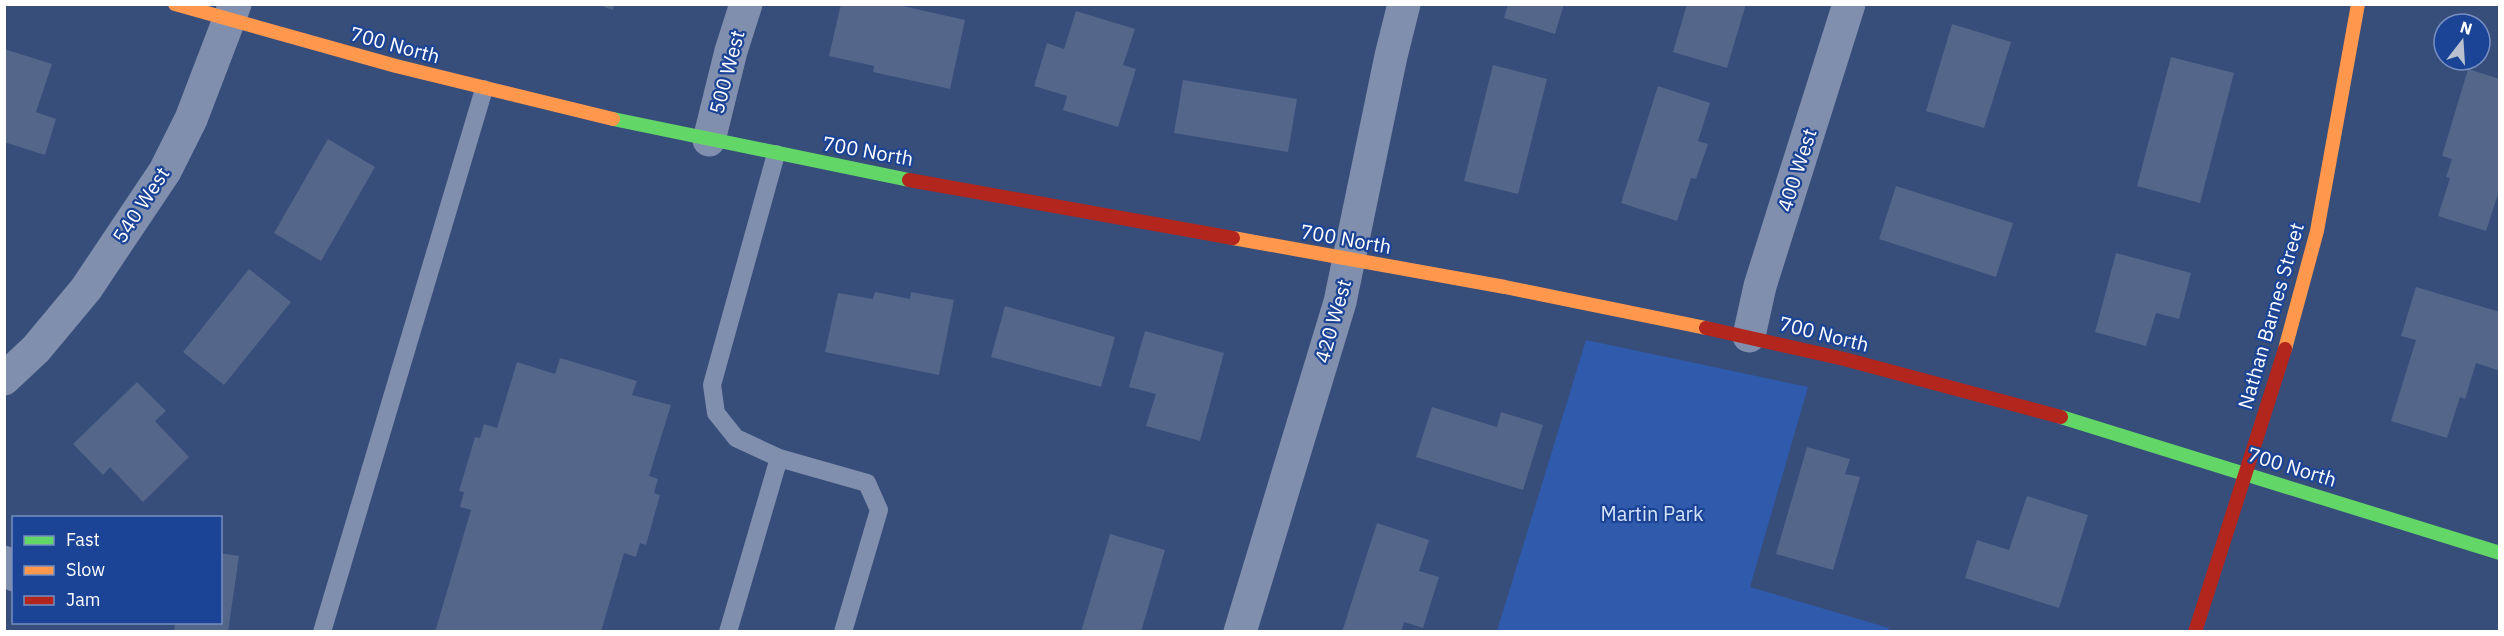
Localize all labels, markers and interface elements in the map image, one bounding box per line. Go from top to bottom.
north arrow [2432,12,2492,72]
text: N [2458,16,2475,39]
street label: 700 North [347,20,443,69]
street label: 500 West [702,27,751,117]
street label: 400 West [1770,125,1823,215]
street label: 700 North [821,129,916,172]
street label: 540 West [106,161,175,248]
street label: 700 North [1299,217,1394,260]
street label: Nathan Barnes Street [2231,220,2310,412]
street label: 420 West [1308,276,1357,366]
street label: 700 North [1776,309,1872,358]
street label: 700 North [2244,440,2340,493]
park label: Martin Park [1601,500,1704,527]
legend [12,516,222,624]
text: Fast [66,528,100,551]
text: Slow [66,558,105,581]
text: Jam [66,588,101,611]

